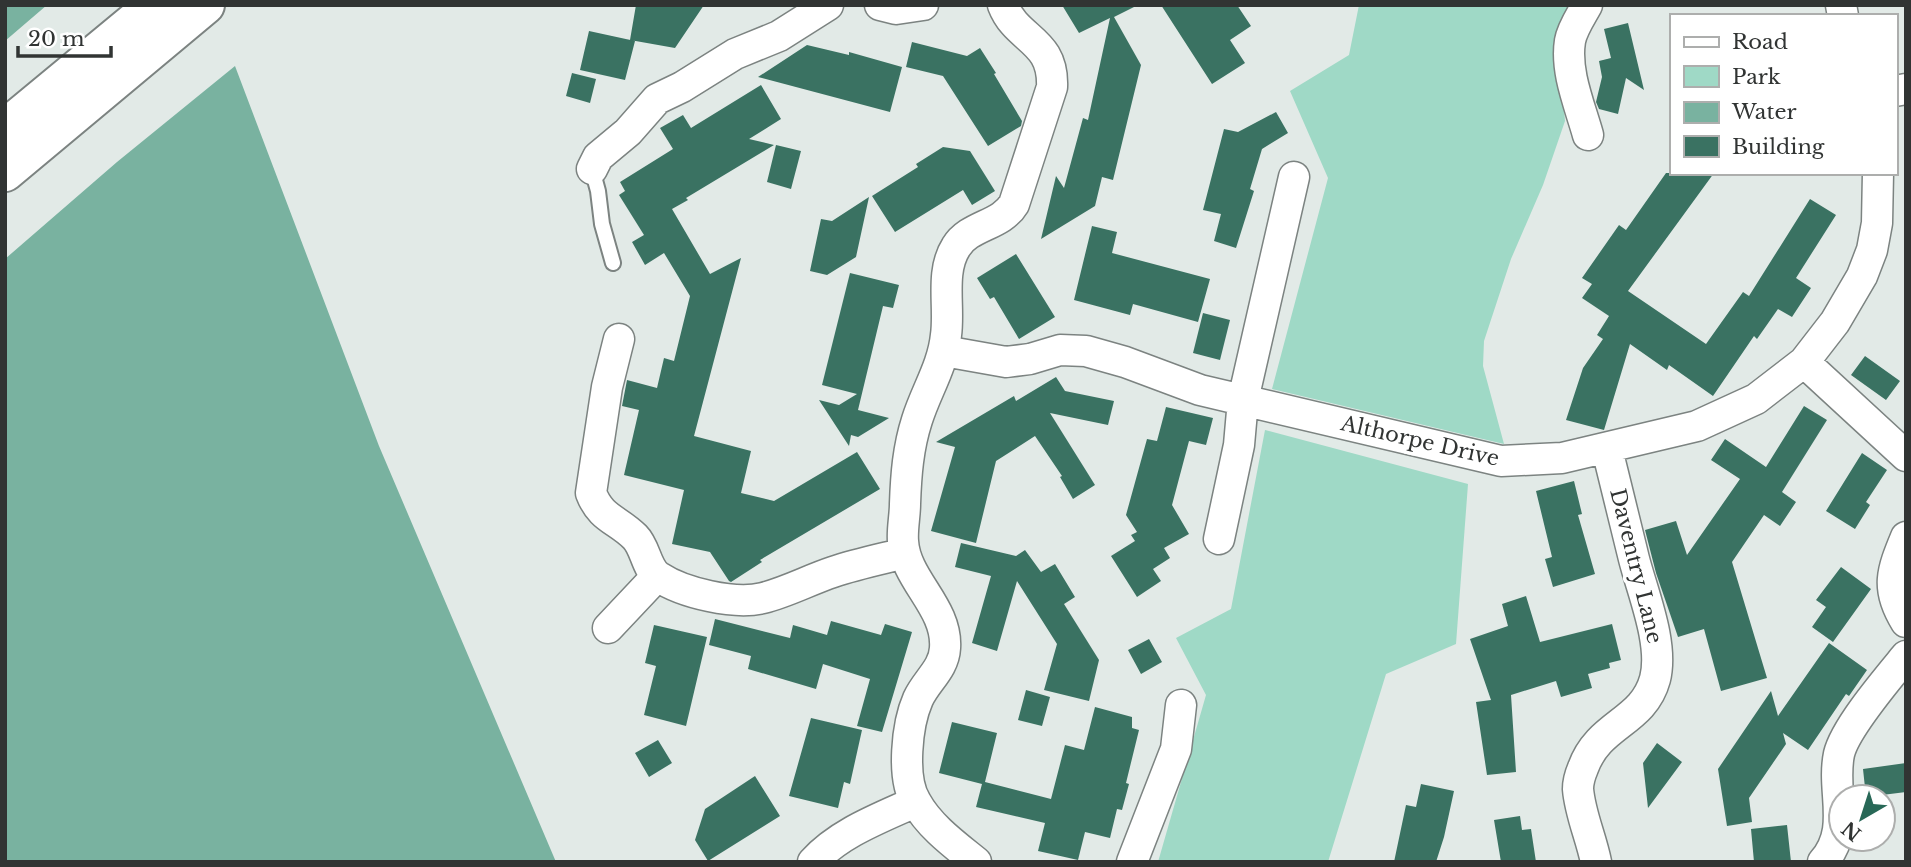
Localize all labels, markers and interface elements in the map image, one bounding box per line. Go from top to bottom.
scale bar [18,14,110,58]
legend [1670,14,1897,175]
text: 20 m [28,26,85,52]
text: Road [1732,29,1788,55]
text: Park [1732,64,1781,90]
text: Water [1731,99,1796,125]
text: Building [1732,134,1825,160]
street label: Althorpe Drive [1337,410,1502,472]
street label: Daventry Lane [1604,486,1668,646]
north arrow [1827,783,1897,853]
text: N [1837,816,1866,845]

